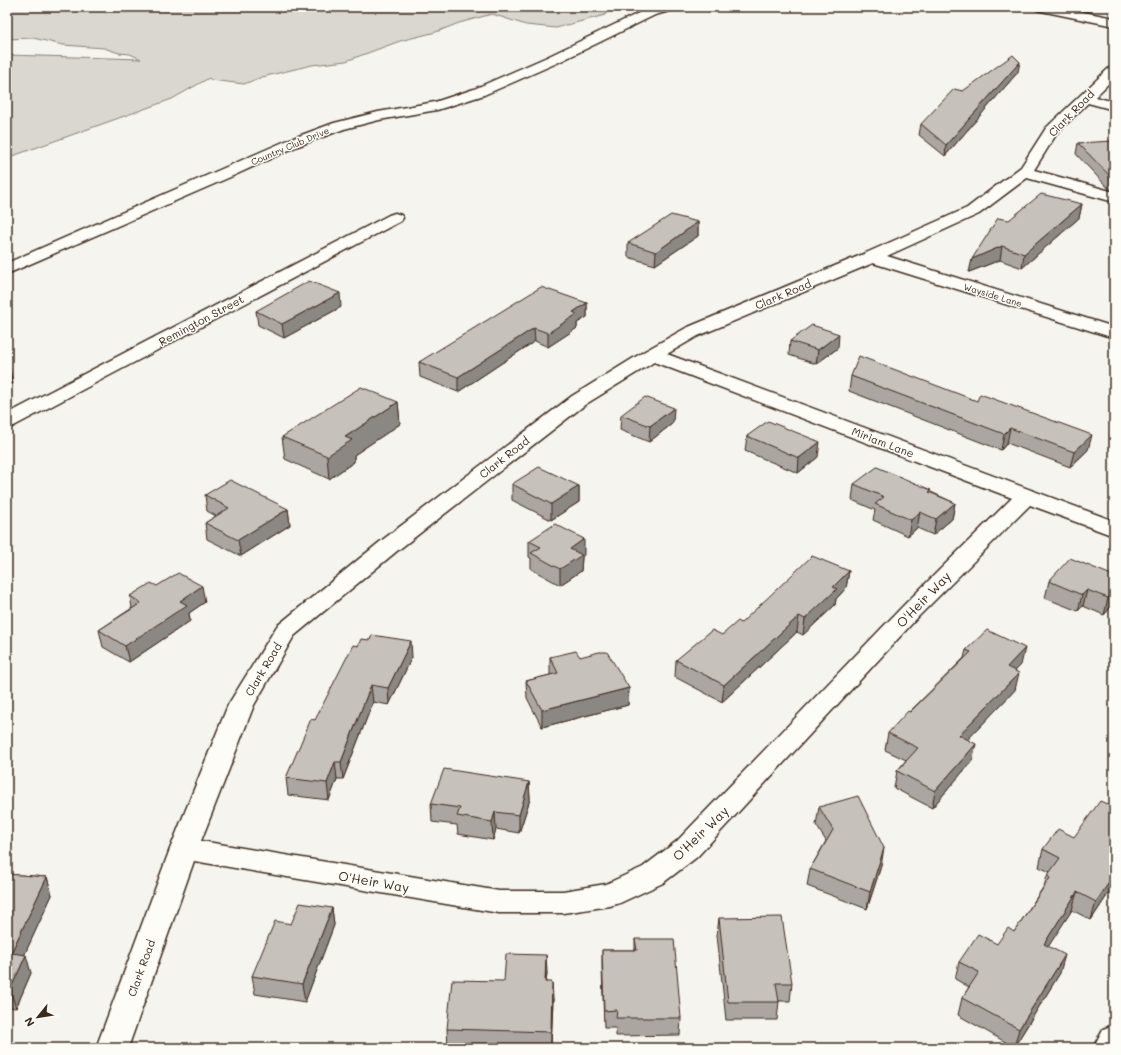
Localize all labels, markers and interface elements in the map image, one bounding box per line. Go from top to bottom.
street label: Clark Road [1045,86,1097,140]
street label: Country Club Drive [249,125,331,167]
street label: Clark Road [753,275,813,313]
street label: Wayside Lane [963,281,1023,309]
street label: Remington Street [156,291,246,349]
street label: Miriam Lane [850,423,917,461]
street label: Clark Road [476,433,532,481]
street label: O'Heir Way [892,567,954,631]
street label: Clark Road [241,640,285,698]
street label: O'Heir Way [668,802,732,864]
street label: O'Heir Way [337,866,411,896]
street label: Clark Road [124,937,158,999]
north arrow [18,997,58,1037]
text: N [20,1015,37,1030]

